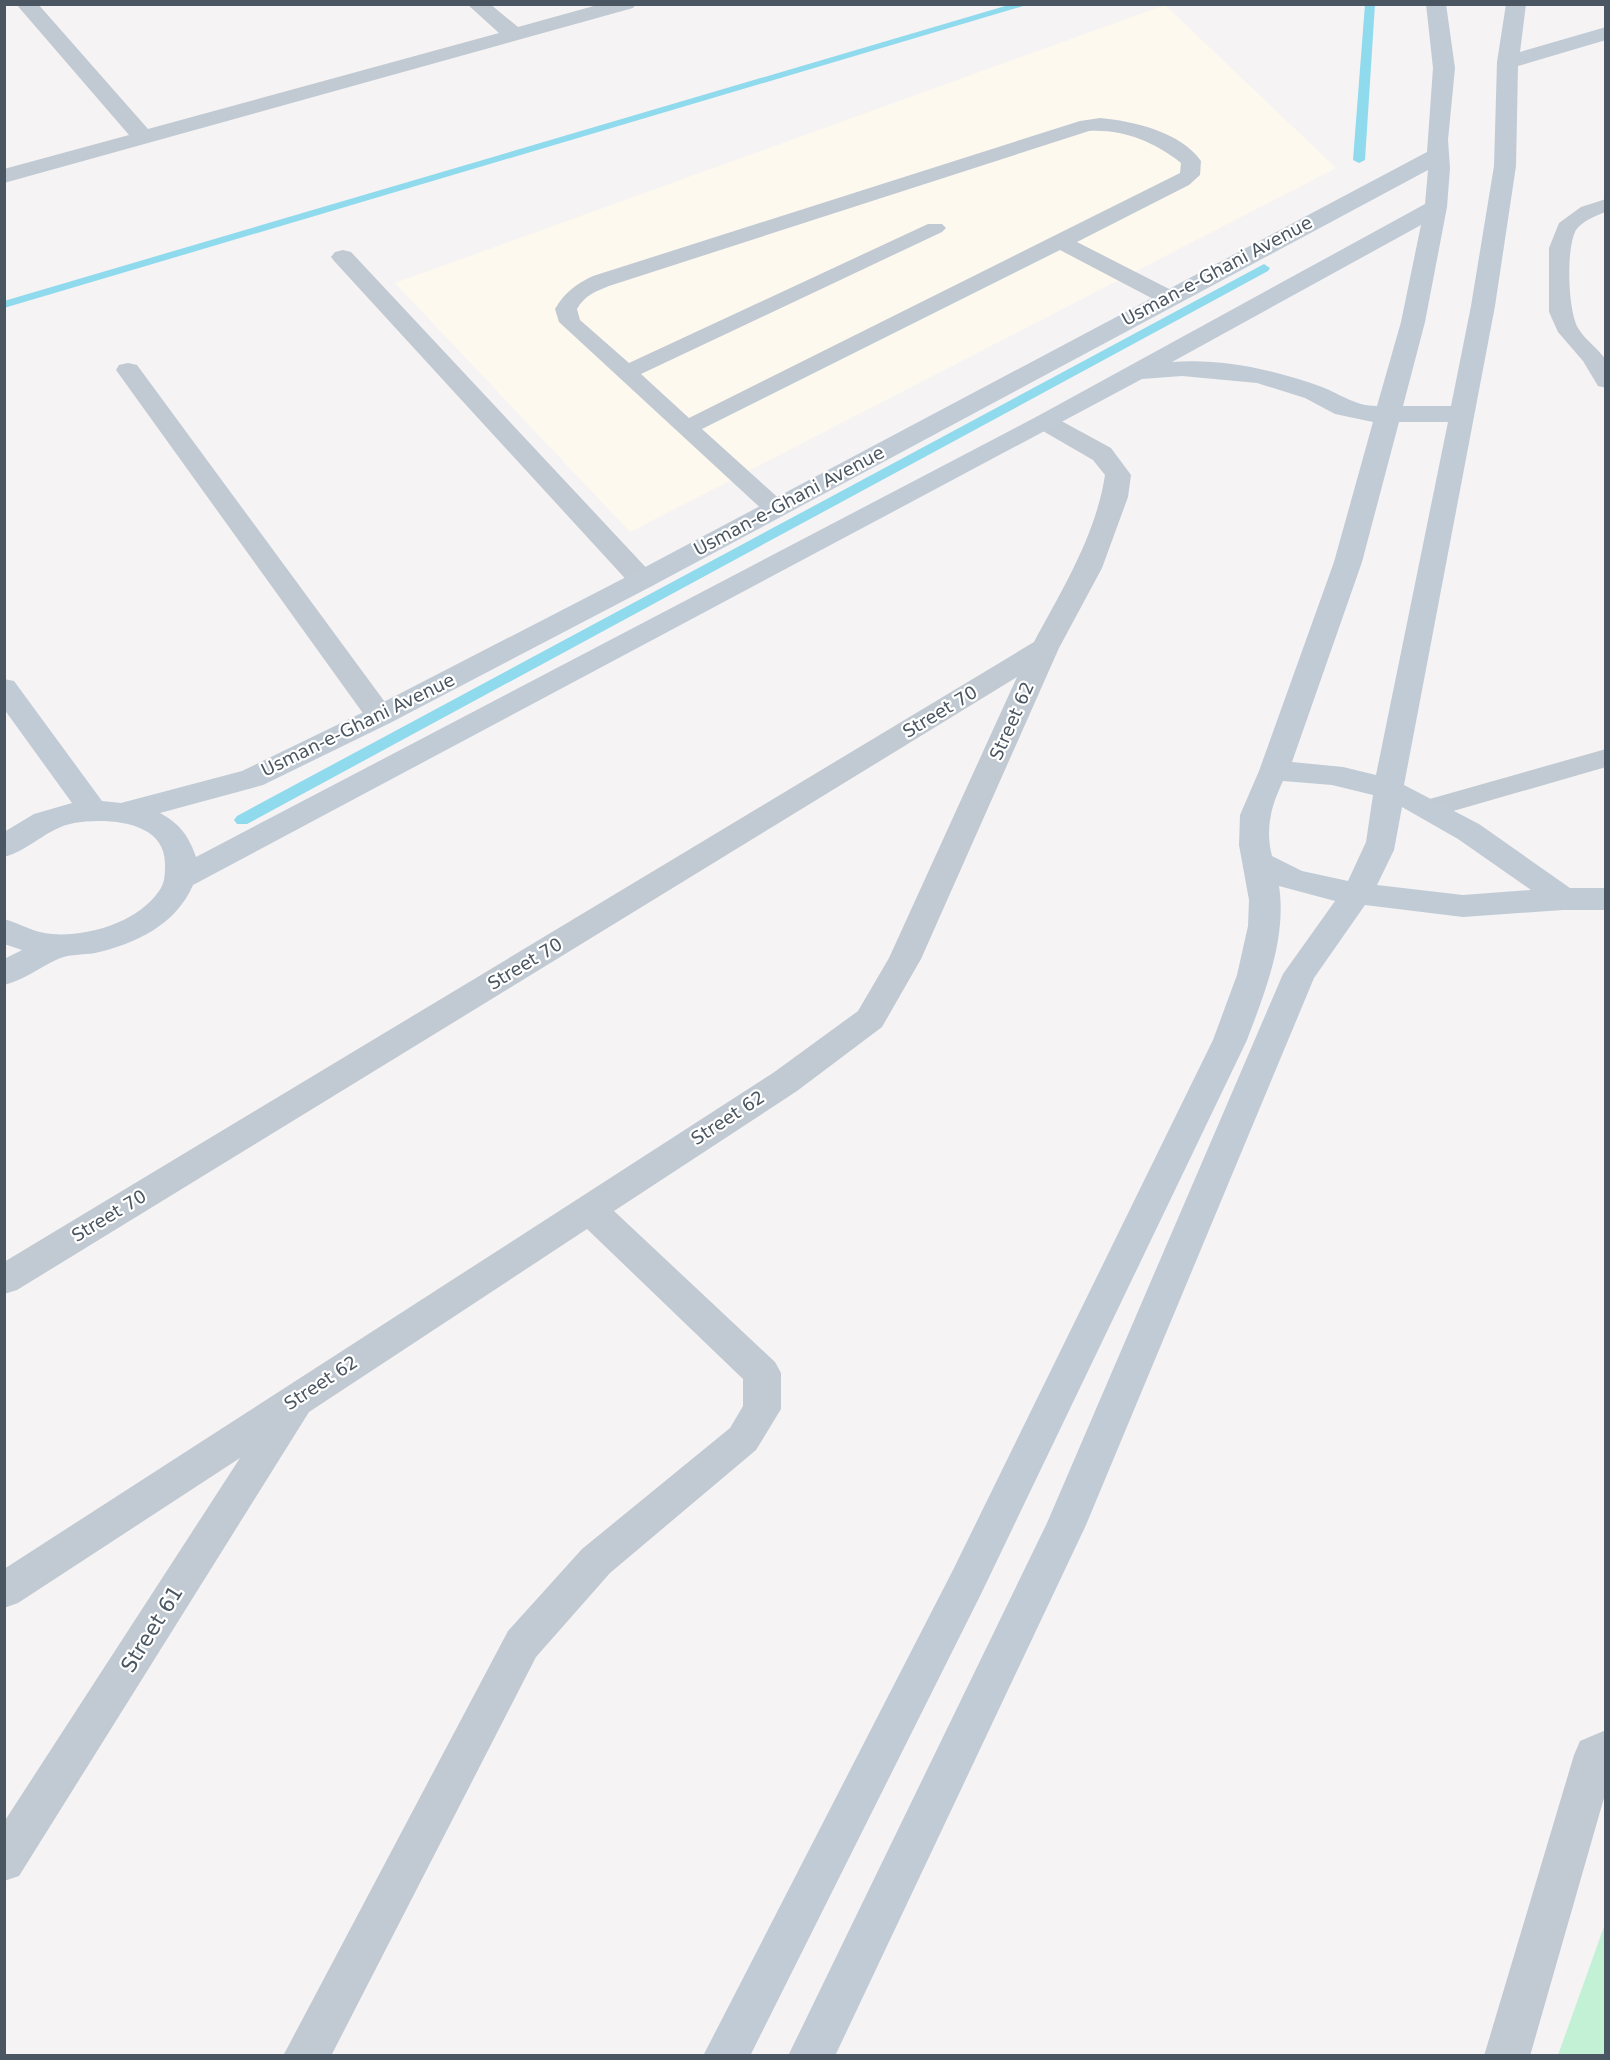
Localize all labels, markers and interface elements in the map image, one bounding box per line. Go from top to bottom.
street label: Usman-e-Ghani Avenue [1118,211,1316,330]
street label: Usman-e-Ghani Avenue [690,441,888,560]
street label: Usman-e-Ghani Avenue [258,669,458,781]
street label: Street 62 [985,678,1038,763]
street label: Street 70 [899,681,981,742]
street label: Street 70 [484,933,566,994]
street label: Street 62 [687,1086,768,1149]
street label: Street 70 [68,1185,150,1246]
street label: Street 62 [280,1351,361,1414]
street label: Street 61 [116,1581,188,1677]

